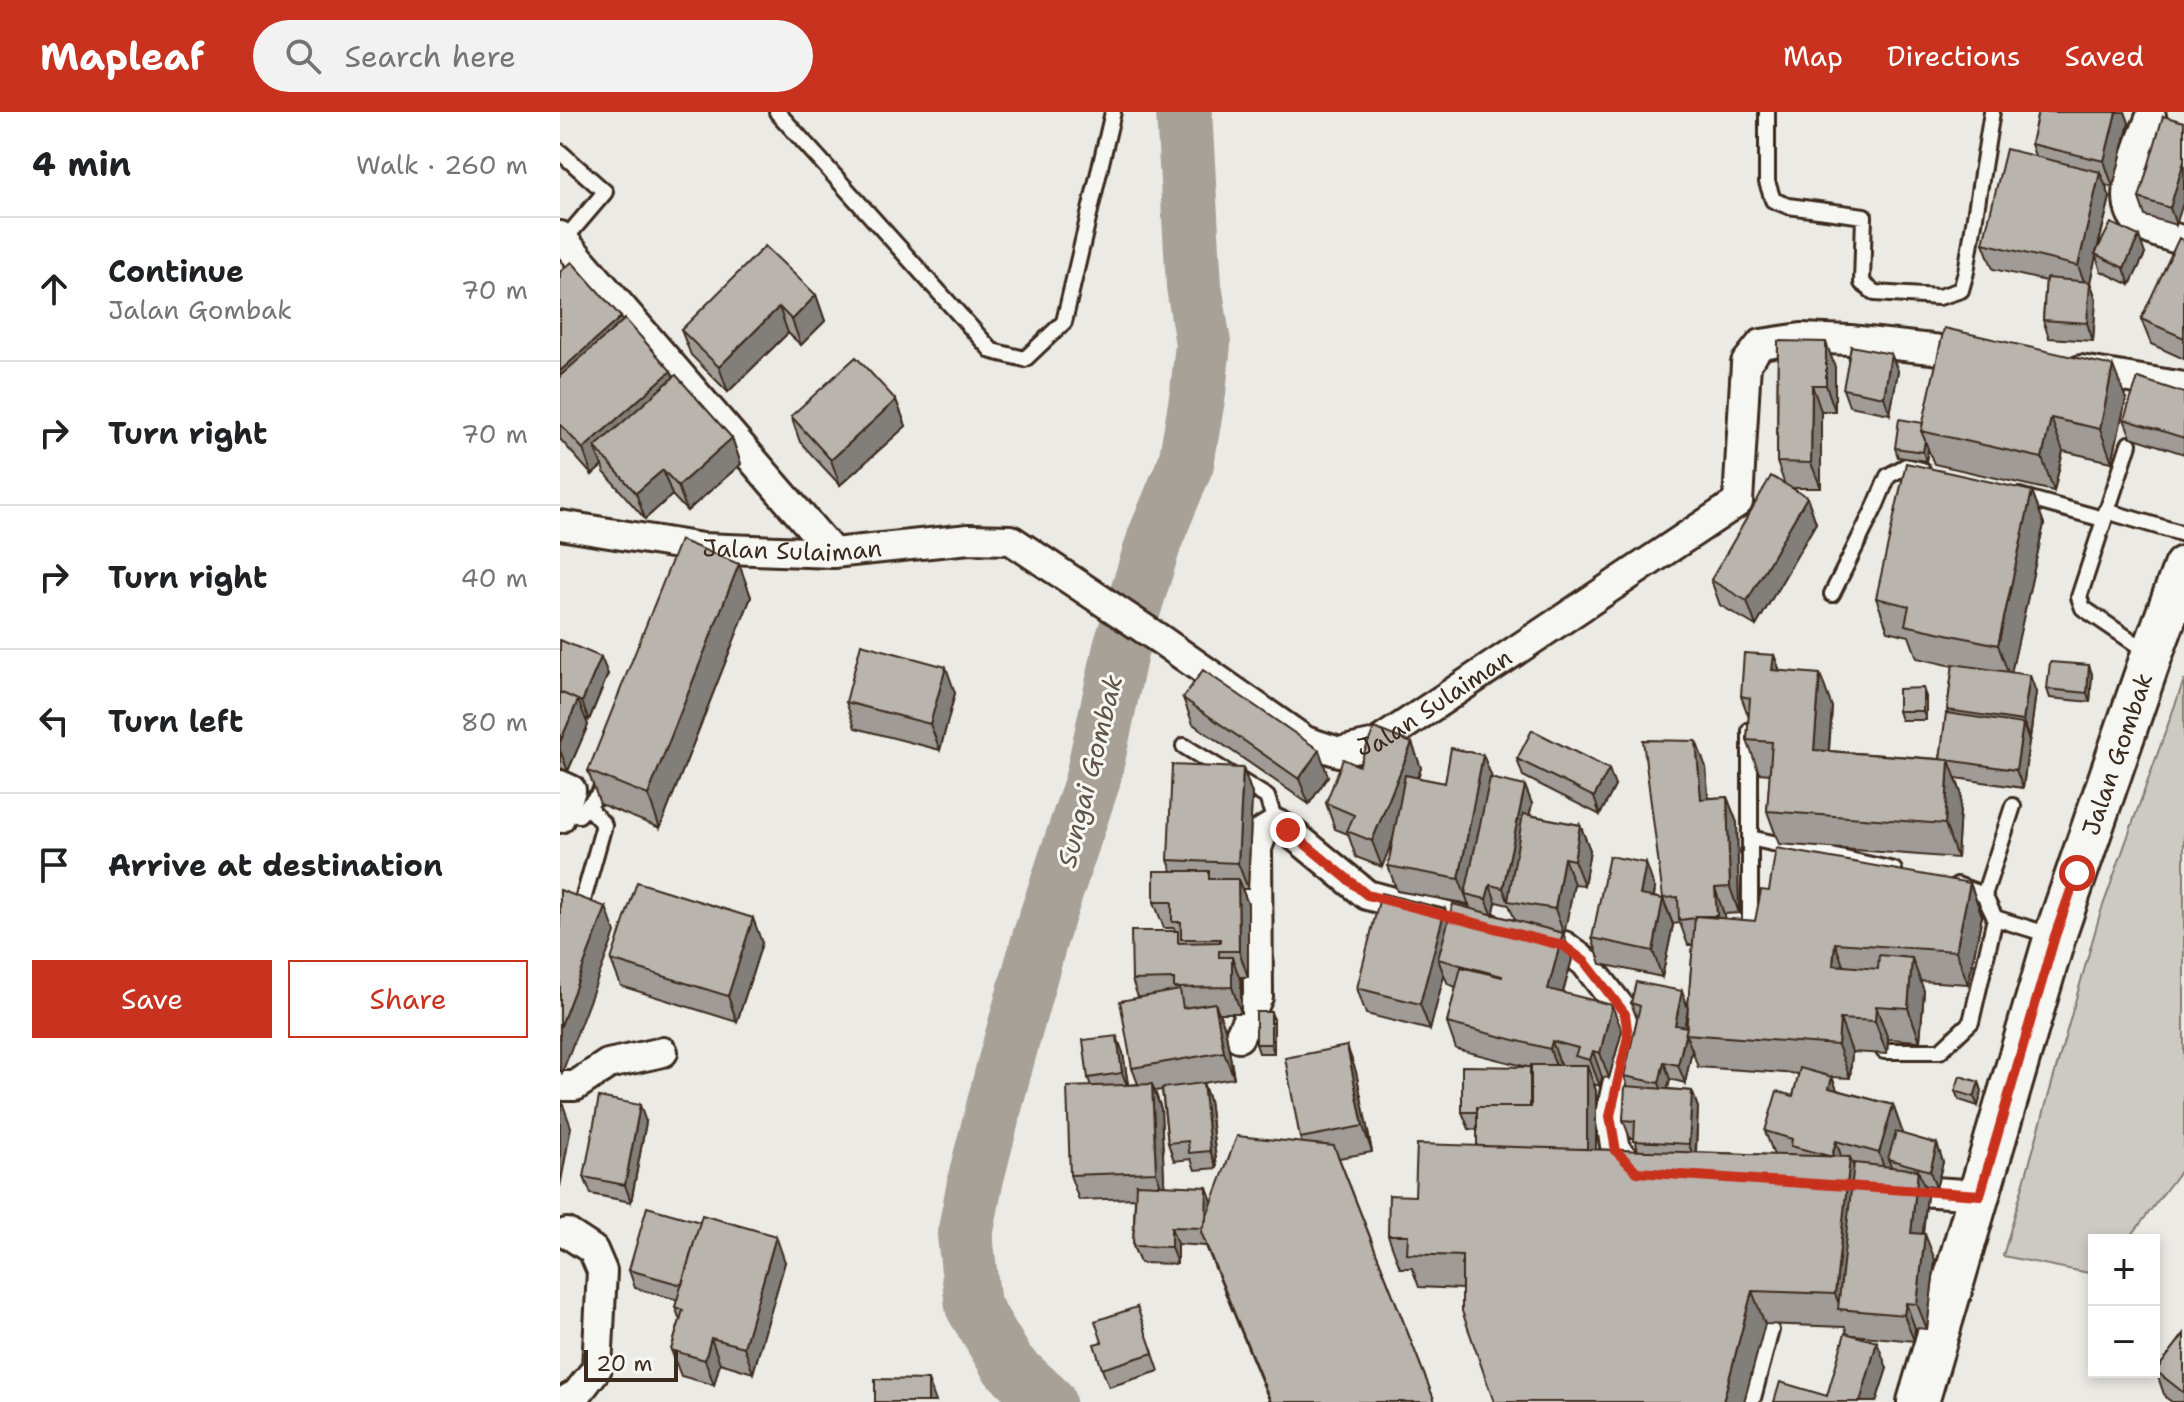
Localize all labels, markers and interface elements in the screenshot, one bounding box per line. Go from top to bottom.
search box [253,20,813,92]
text: Mapleaf [40,31,205,82]
icon: search [281,34,325,78]
text: Search here [345,36,516,77]
text: Map [1783,37,1843,75]
text: Directions [1887,37,2021,75]
text: Saved [2065,37,2144,75]
text: 4 min [32,141,131,187]
text: Walk · 260 m [356,147,528,182]
text: Continue [108,251,244,292]
icon: ahead [32,267,76,311]
text: 70 m [461,272,528,307]
text: Jalan Gombak [108,292,292,327]
icon: right [32,411,76,455]
text: Turn right [108,413,267,454]
text: 70 m [461,416,528,451]
street label: Jalan Sulaiman [702,532,883,569]
icon: right [32,555,76,599]
text: Turn right [108,557,267,598]
text: 40 m [461,560,528,595]
street label: Jalan Sulaiman [1354,642,1518,764]
street label: Jalan Gombak [2075,669,2160,840]
water label: Sungai Gombak [1049,671,1130,871]
icon: left [32,699,76,743]
text: Turn left [108,701,243,742]
text: 80 m [461,704,528,739]
route end [1270,812,1306,848]
icon: arrive [32,843,76,887]
text: Arrive at destination [108,845,443,886]
route start [2059,855,2095,891]
button: Save [32,960,272,1038]
button: Share [288,960,528,1038]
map controls [2088,1234,2160,1378]
button: + [2088,1234,2160,1306]
button: − [2088,1306,2160,1378]
scale bar [584,1346,678,1382]
text: 20 m [596,1349,653,1378]

